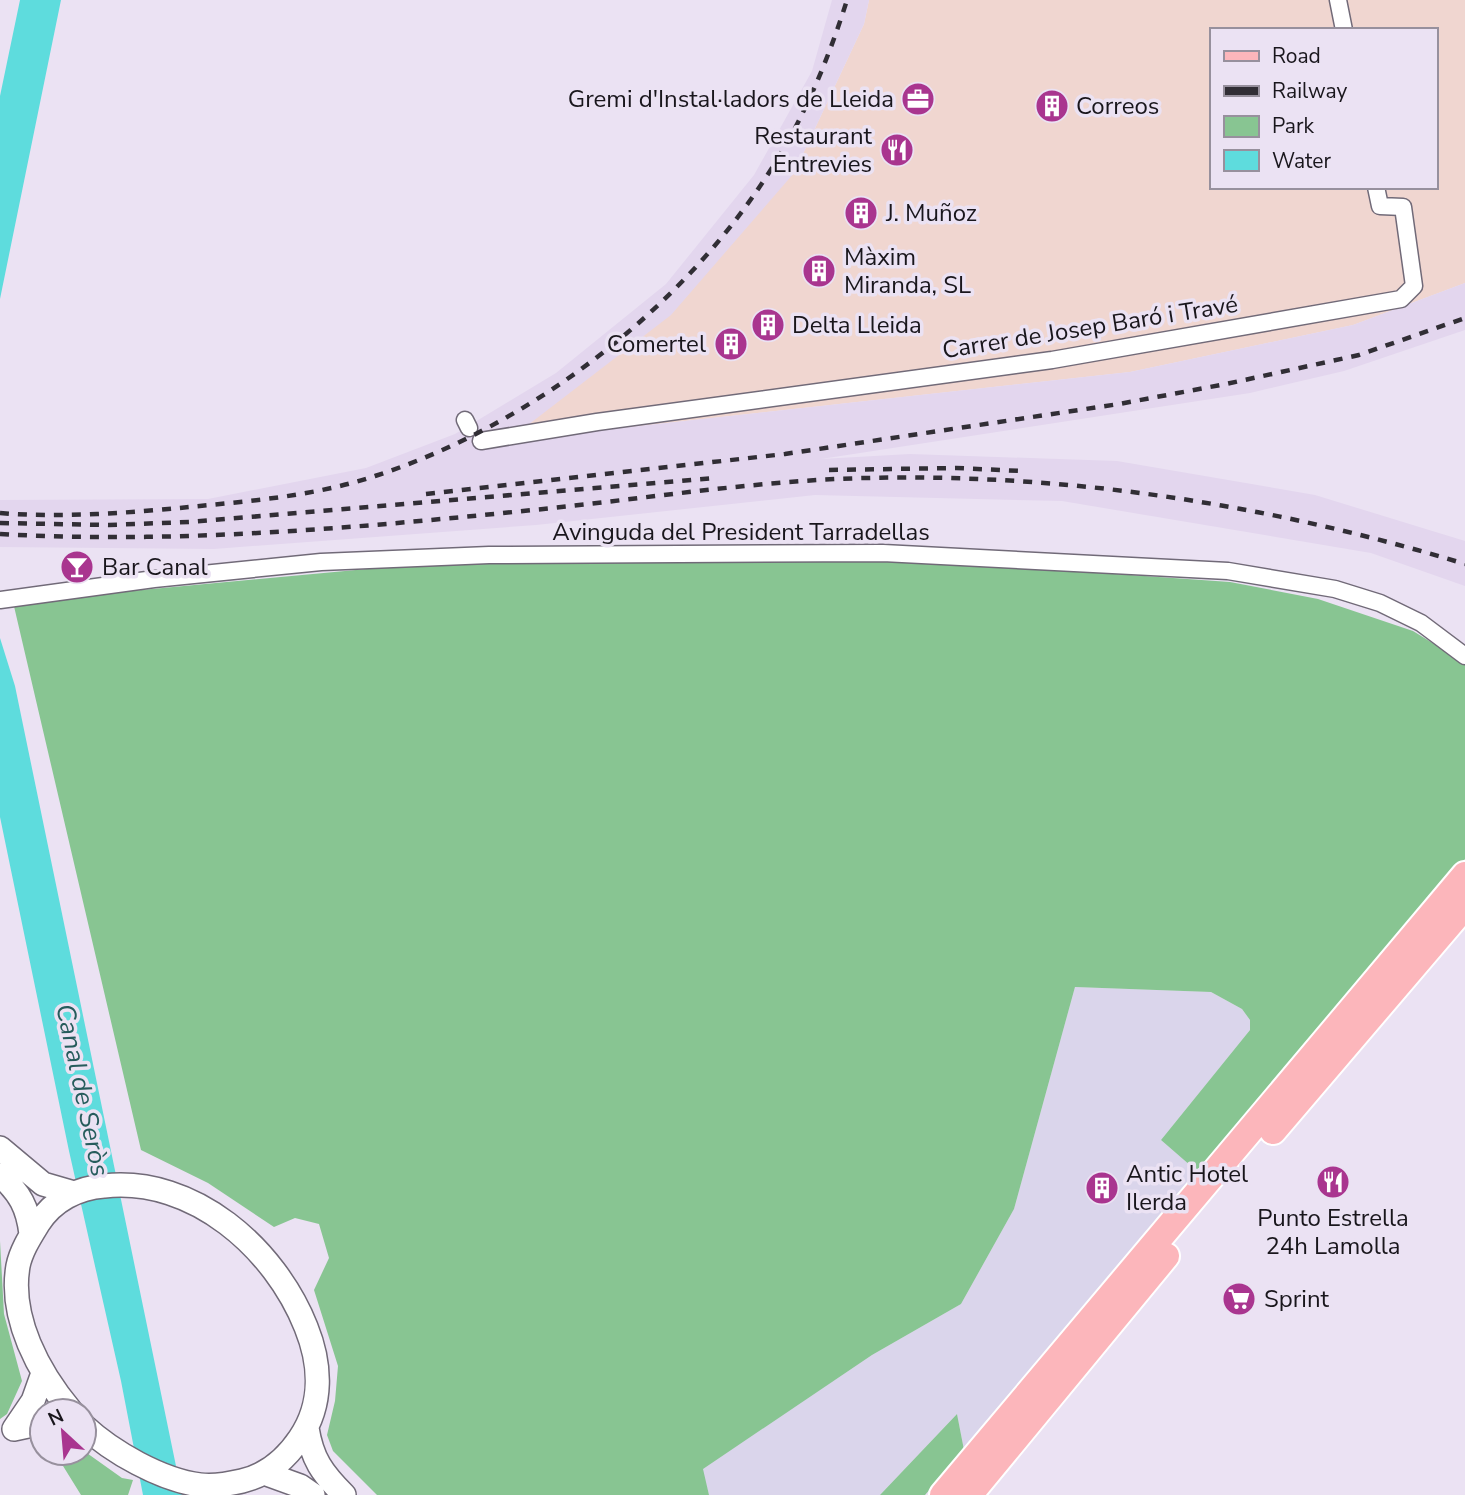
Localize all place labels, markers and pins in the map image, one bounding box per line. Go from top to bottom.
office icon: Gremi d'Instal·ladors de Lleida [899,80,937,118]
place label: Gremi d'Instal·ladors de Lleida [568,83,894,115]
building icon: Correos [1033,87,1071,125]
place label: Correos [1076,90,1159,122]
place label: Restaurant Entrevies [754,120,873,180]
restaurant icon: Restaurant Entrevies [878,131,916,169]
building icon: J. Muñoz [842,194,880,232]
place label: J. Muñoz [885,197,977,229]
place label: Màxim Miranda, SL [844,241,971,301]
building icon: Màxim Miranda, SL [800,252,838,290]
building icon: Delta Lleida [749,306,787,344]
place label: Delta Lleida [792,309,922,341]
building icon: Comertel [712,325,750,363]
place label: Comertel [607,328,706,360]
bar icon: Bar Canal [58,548,96,586]
place label: Bar Canal [102,551,208,583]
place label: Antic Hotel Ilerda [1126,1158,1248,1218]
restaurant icon: Punto Estrella 24h Lamolla [1314,1163,1352,1201]
building icon: Antic Hotel Ilerda [1083,1169,1121,1207]
place label: Punto Estrella 24h Lamolla [1257,1202,1409,1262]
supermarket icon: Sprint [1220,1280,1258,1318]
place label: Sprint [1264,1283,1330,1315]

